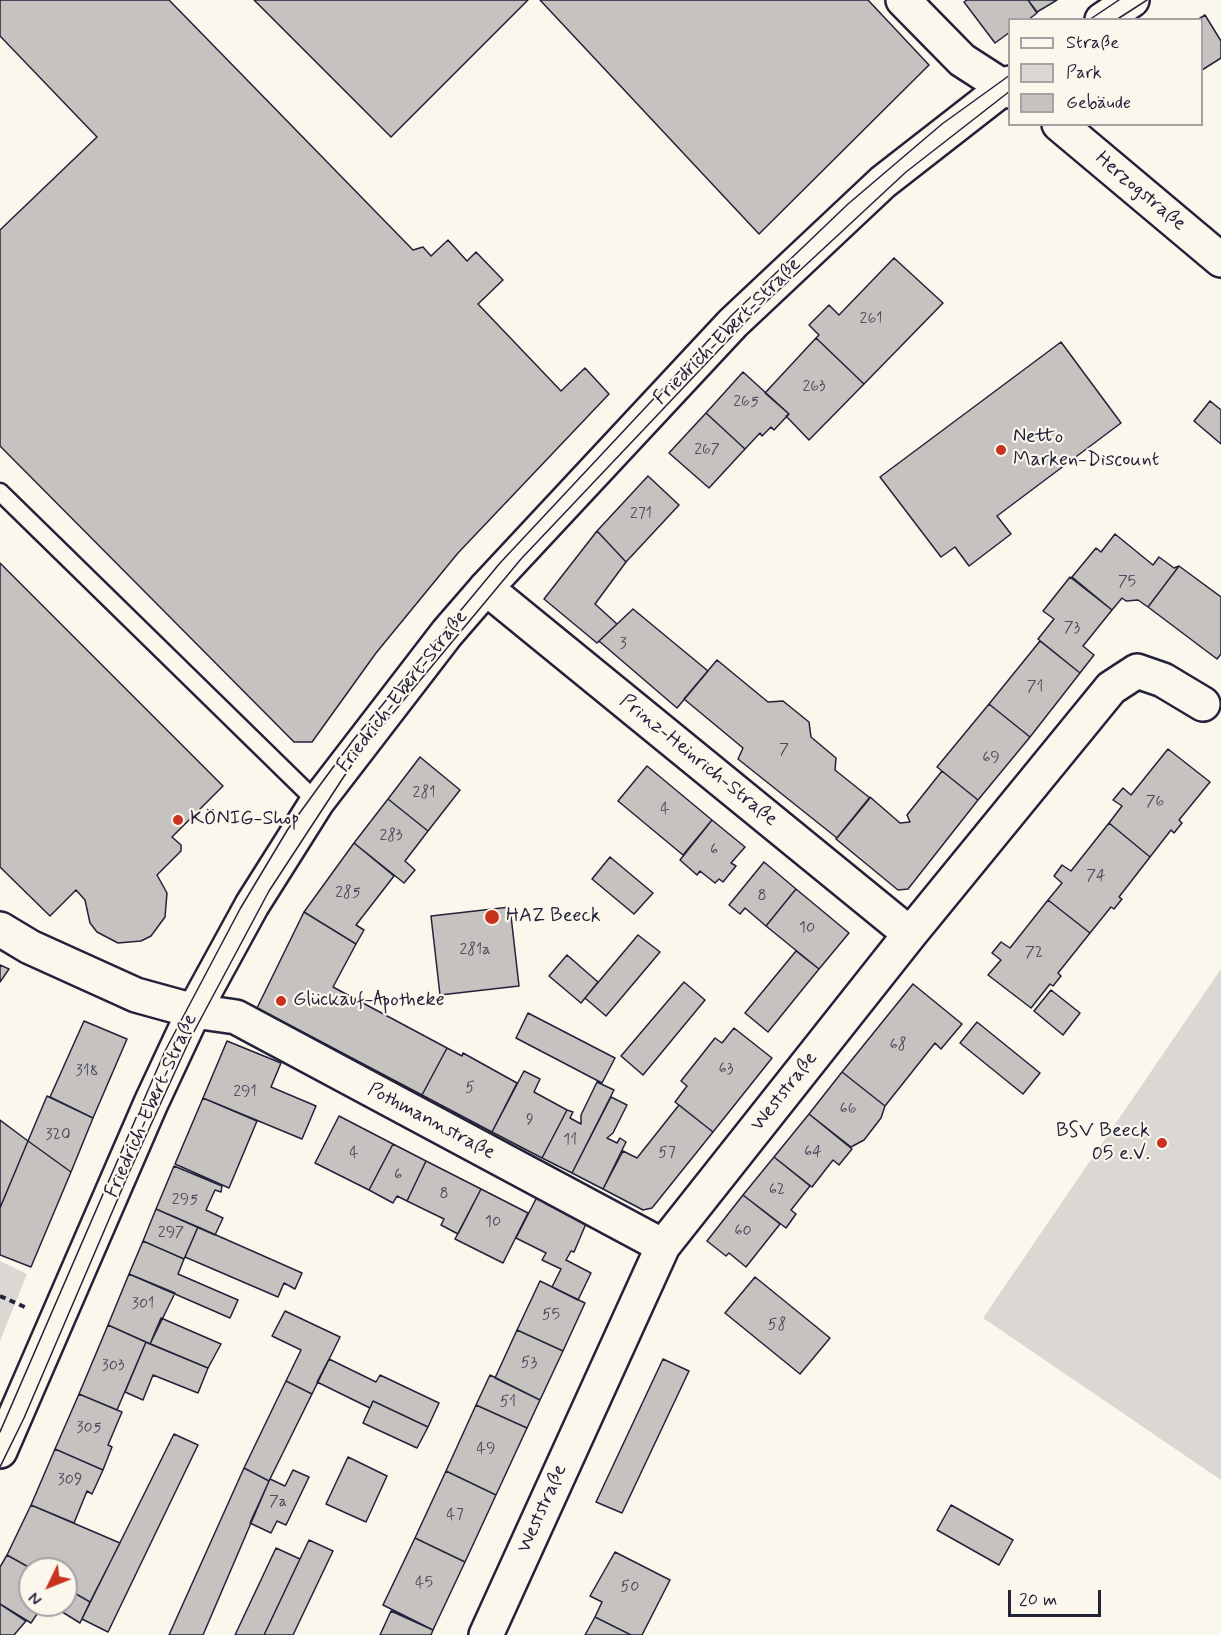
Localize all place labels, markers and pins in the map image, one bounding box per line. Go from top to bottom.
place label: Netto Marken-Discount [1013,426,1159,473]
marker: Netto Marken-Discount [994,443,1008,457]
place label: KÖNIG-Shop [190,808,299,832]
marker: KÖNIG-Shop [171,813,185,827]
place label: HAZ Beeck [506,905,601,929]
marker: HAZ Beeck [483,908,501,926]
place label: Glückauf-Apotheke [293,989,445,1013]
marker: Glückauf-Apotheke [274,994,288,1008]
place label: BSV Beeck 05 e.V. [1056,1120,1150,1167]
marker: BSV Beeck 05 e.V. [1155,1136,1169,1150]

